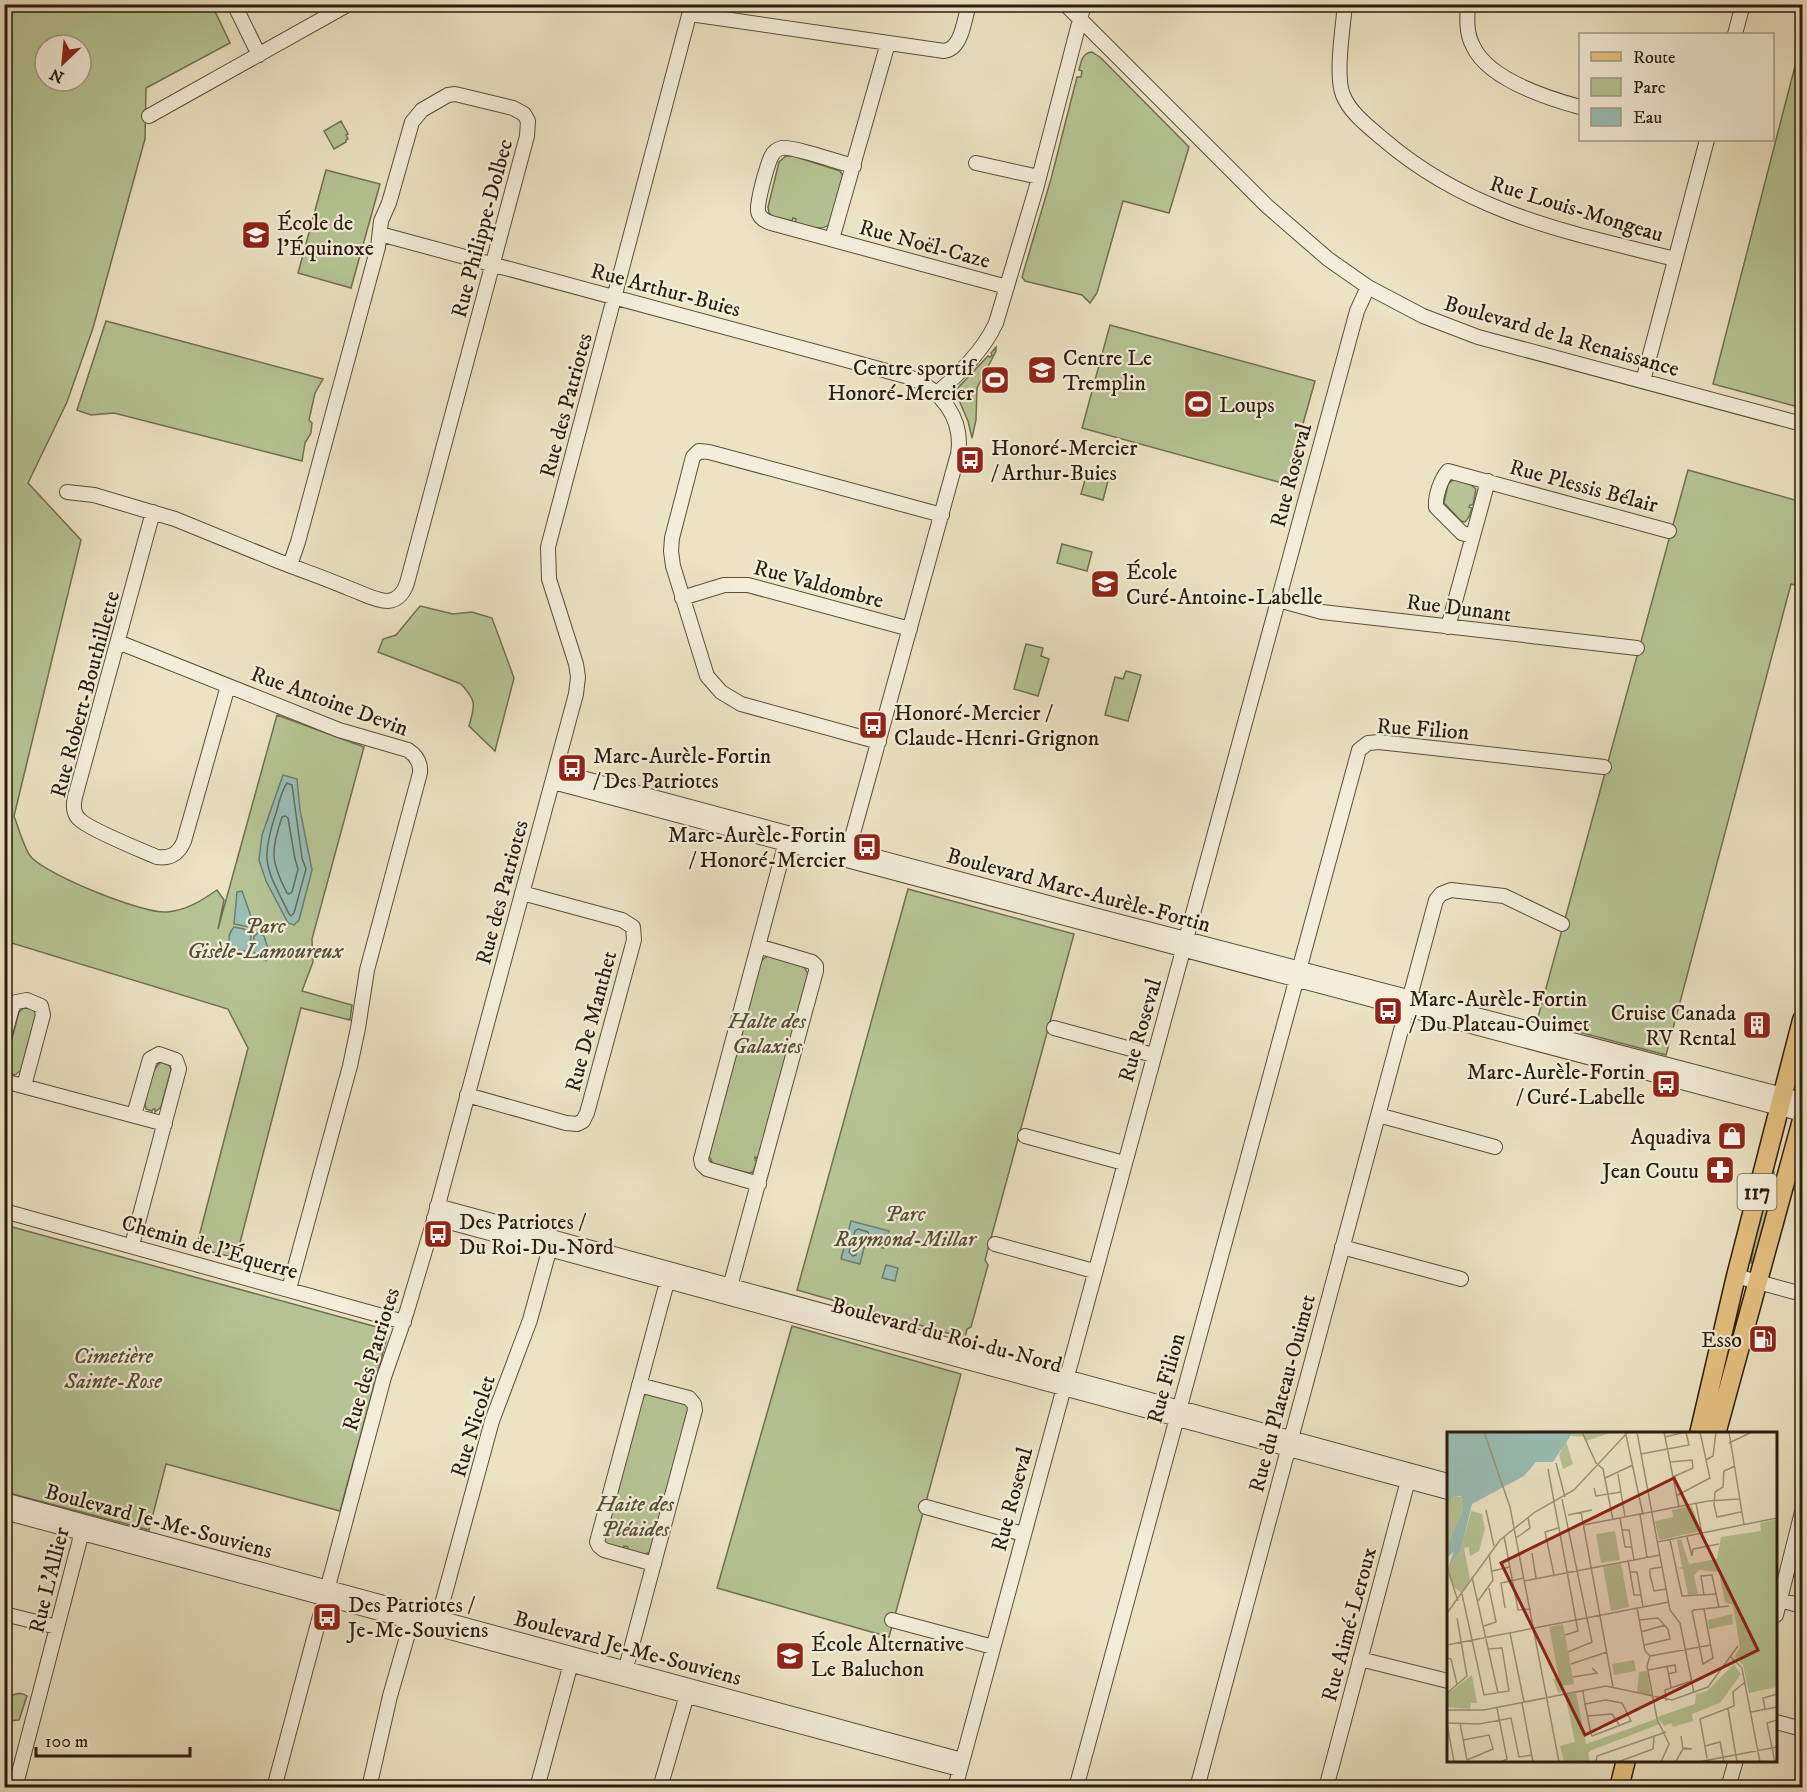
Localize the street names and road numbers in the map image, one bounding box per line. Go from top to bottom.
street label: Rue Philippe-Dolbec [446,136,519,321]
street label: Rue Louis-Mongeau [1487,170,1667,249]
street label: Rue Noël-Caze [856,214,993,275]
street label: Rue Arthur-Buies [588,257,744,323]
street label: Boulevard de la Renaissance [1441,290,1682,383]
street label: Rue des Patriotes [534,330,599,481]
street label: Rue Roseval [1265,420,1318,530]
street label: Rue Plessis Bélair [1506,454,1662,519]
street label: Rue Valdombre [751,554,886,615]
street label: Rue Robert-Bouthillette [45,588,126,801]
street label: Rue Dunant [1405,589,1513,628]
street label: Rue Antoine Devin [247,660,412,743]
street label: Rue Filion [1376,713,1471,746]
street label: Rue des Patriotes [470,817,535,968]
street label: Boulevard Marc-Aurèle-Fortin [944,842,1214,939]
street label: Rue De Manthet [560,948,623,1095]
street label: Rue Roseval [1113,975,1168,1085]
road number: 117 [1738,1174,1776,1210]
street label: Chemin de l'Équerre [118,1209,301,1286]
street label: Rue des Patriotes [337,1285,406,1434]
street label: Boulevard du Roi-du-Nord [828,1292,1065,1379]
street label: Rue du Plateau-Ouimet [1243,1292,1322,1495]
street label: Rue Filion [1141,1330,1192,1427]
street label: Rue Nicolet [445,1372,502,1481]
street label: Rue Roseval [986,1444,1039,1554]
street label: Boulevard Je-Me-Souviens [42,1478,275,1565]
street label: Rue L'Allier [23,1524,76,1636]
street label: Rue Aimé-Leroux [1316,1544,1383,1704]
street label: Boulevard Je-Me-Souviens [511,1605,744,1692]

